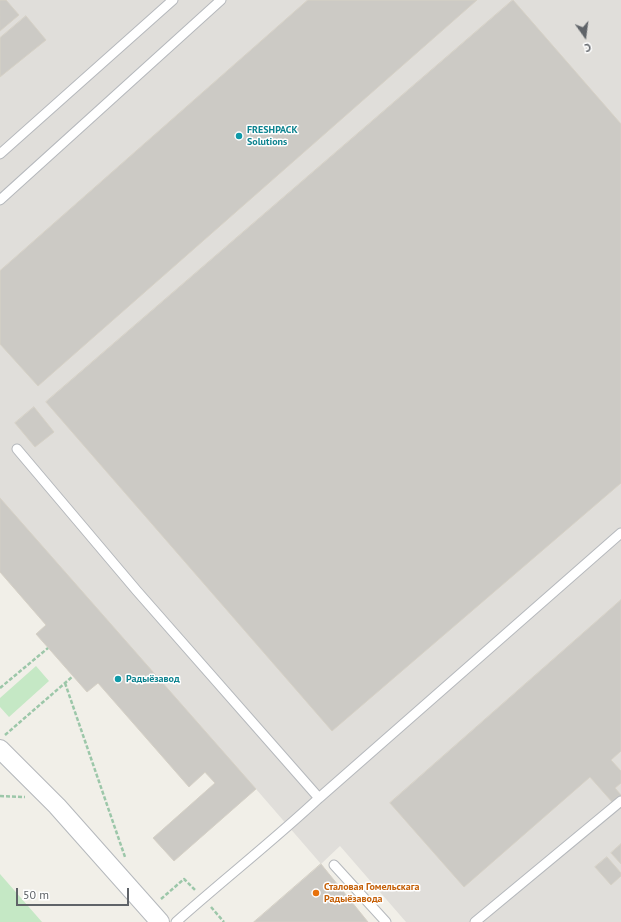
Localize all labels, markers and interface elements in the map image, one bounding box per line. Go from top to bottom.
north arrow [565,16,605,56]
text: С [583,40,593,55]
place label: FRESHPACK Solutions [247,124,298,148]
marker: FRESHPACK Solutions [234,131,244,141]
place label: Радыёзавод [126,673,180,685]
marker: Радыёзавод [113,674,123,684]
scale bar [18,880,131,906]
place label: Сталовая Гомельскага Радыёзавода [324,881,419,904]
text: 50 m [23,887,49,902]
marker: Сталовая Гомельскага Радыёзавода [311,888,321,898]

